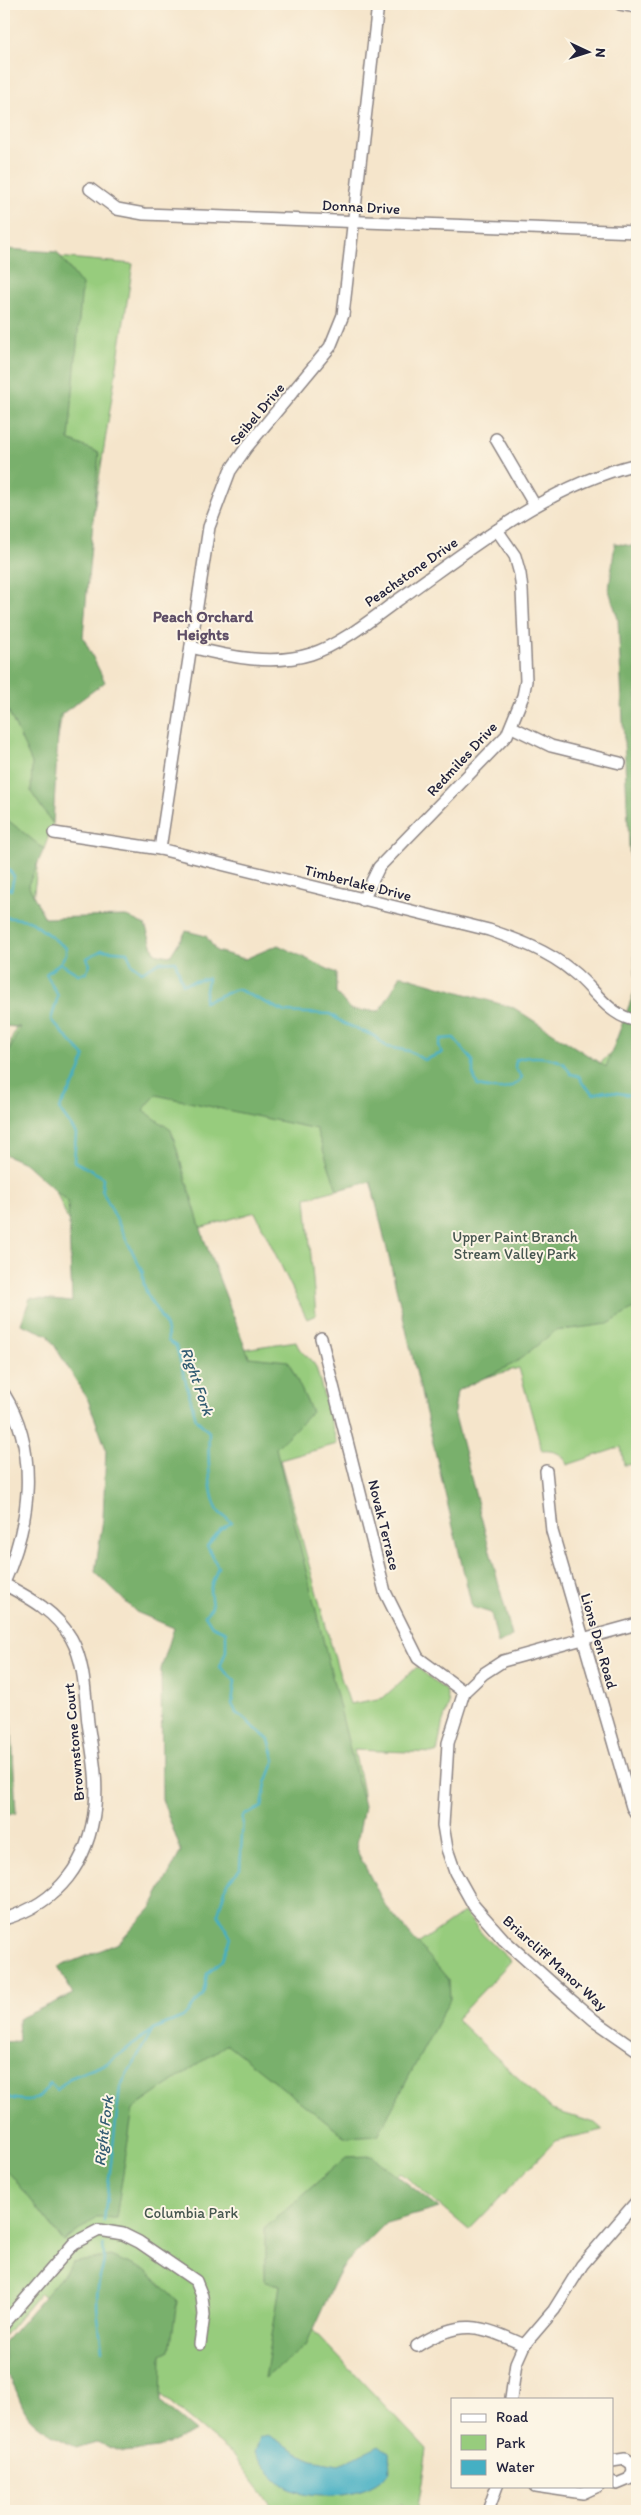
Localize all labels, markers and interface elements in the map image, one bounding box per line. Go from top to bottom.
north arrow [564,28,614,78]
text: N [592,48,609,58]
street label: Donna Drive [321,196,401,218]
street label: Seibel Drive [226,379,288,449]
street label: Peachstone Drive [361,533,461,611]
district label: Peach Orchard Heights [153,607,253,645]
street label: Redmiles Drive [423,718,501,800]
street label: Timberlake Drive [303,861,413,905]
park label: Upper Paint Branch Stream Valley Park [452,1228,578,1263]
water label: Right Fork [177,1345,218,1418]
street label: Novak Terrace [364,1478,404,1572]
street label: Lions Den Road [577,1591,621,1692]
street label: Brownstone Court [60,1682,88,1802]
street label: Briarcliff Manor Way [499,1911,611,2015]
water label: Right Fork [90,2094,117,2167]
park label: Columbia Park [144,2204,238,2222]
legend [451,2398,614,2488]
text: Road [496,2408,529,2426]
text: Park [496,2434,526,2452]
text: Water [496,2458,535,2476]

